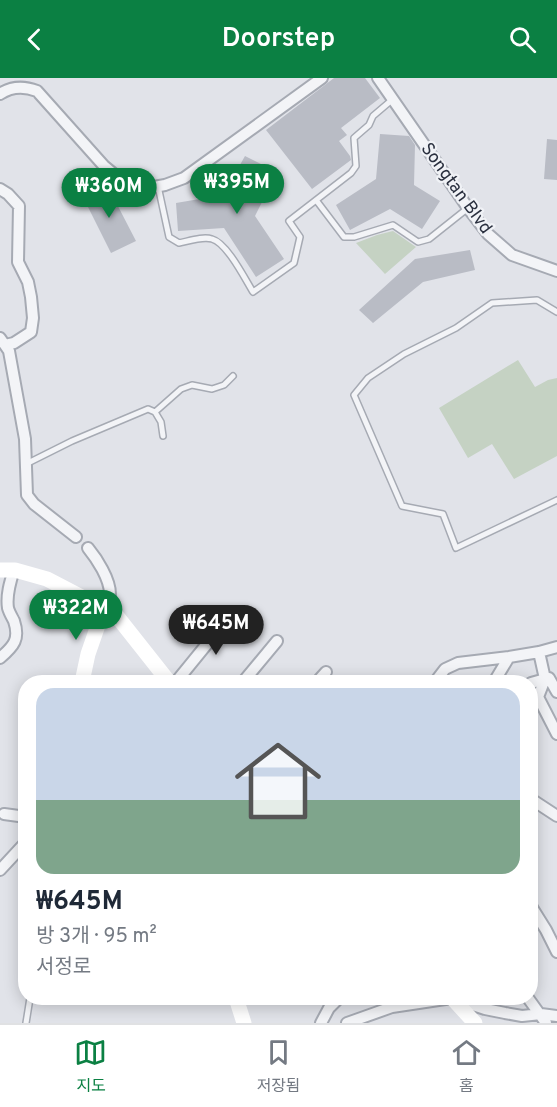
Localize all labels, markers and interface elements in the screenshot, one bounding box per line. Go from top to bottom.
text: Doorstep [222,22,335,56]
icon: back [18,23,51,56]
icon: search [506,23,539,56]
street label: Songtan Blvd [415,139,497,239]
pin: ₩395M [195,164,279,215]
pin: ₩360M [67,168,151,219]
text: ₩395M [204,170,270,196]
text: ₩360M [76,174,142,200]
pin: ₩322M [34,590,118,641]
text: ₩322M [43,596,109,622]
pin: ₩645M [174,605,258,656]
text: ₩645M [183,611,249,637]
icon: home [224,727,332,835]
text: ₩645M [36,886,123,919]
text: 방 3개 · 95 m² [36,924,157,950]
text: 서정로 [36,955,91,981]
tab: 지도 [74,1036,107,1097]
tab: 저장됨 [256,1036,301,1097]
tab: 홈 [450,1036,483,1097]

